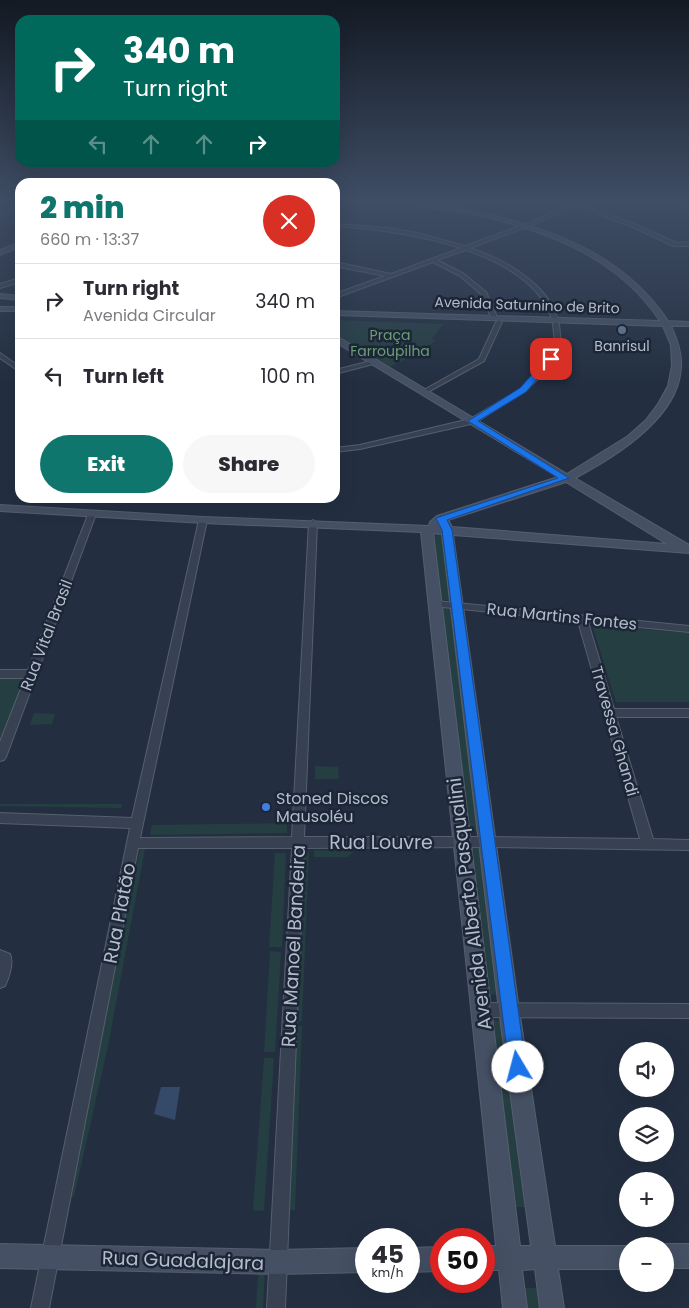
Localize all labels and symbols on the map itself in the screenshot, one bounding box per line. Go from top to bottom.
street label: Avenida Saturnino de Brito [434,292,620,318]
marker: Banrisul [616,324,628,336]
park label: Praça Farroupilha [350,325,430,361]
place label: Banrisul [594,336,650,356]
pin [530,338,572,380]
street label: Rua Vital Brasil [15,576,78,694]
street label: Rua Martins Fontes [486,597,638,636]
street label: Travessa Ghandi [585,663,644,799]
street label: Avenida Alberto Pasqualini [441,776,498,1032]
place label: Stoned Discos Mausoléu [276,787,389,828]
marker: Stoned Discos Mausoléu [260,801,272,813]
street label: Rua Louvre [329,829,433,856]
street label: Rua Manoel Bandeira [275,844,312,1048]
street label: Rua Platão [97,860,142,966]
position arrow [491,1040,543,1092]
speed limit sign: 50 [430,1228,495,1293]
street label: Rua Guadalajara [102,1244,264,1277]

